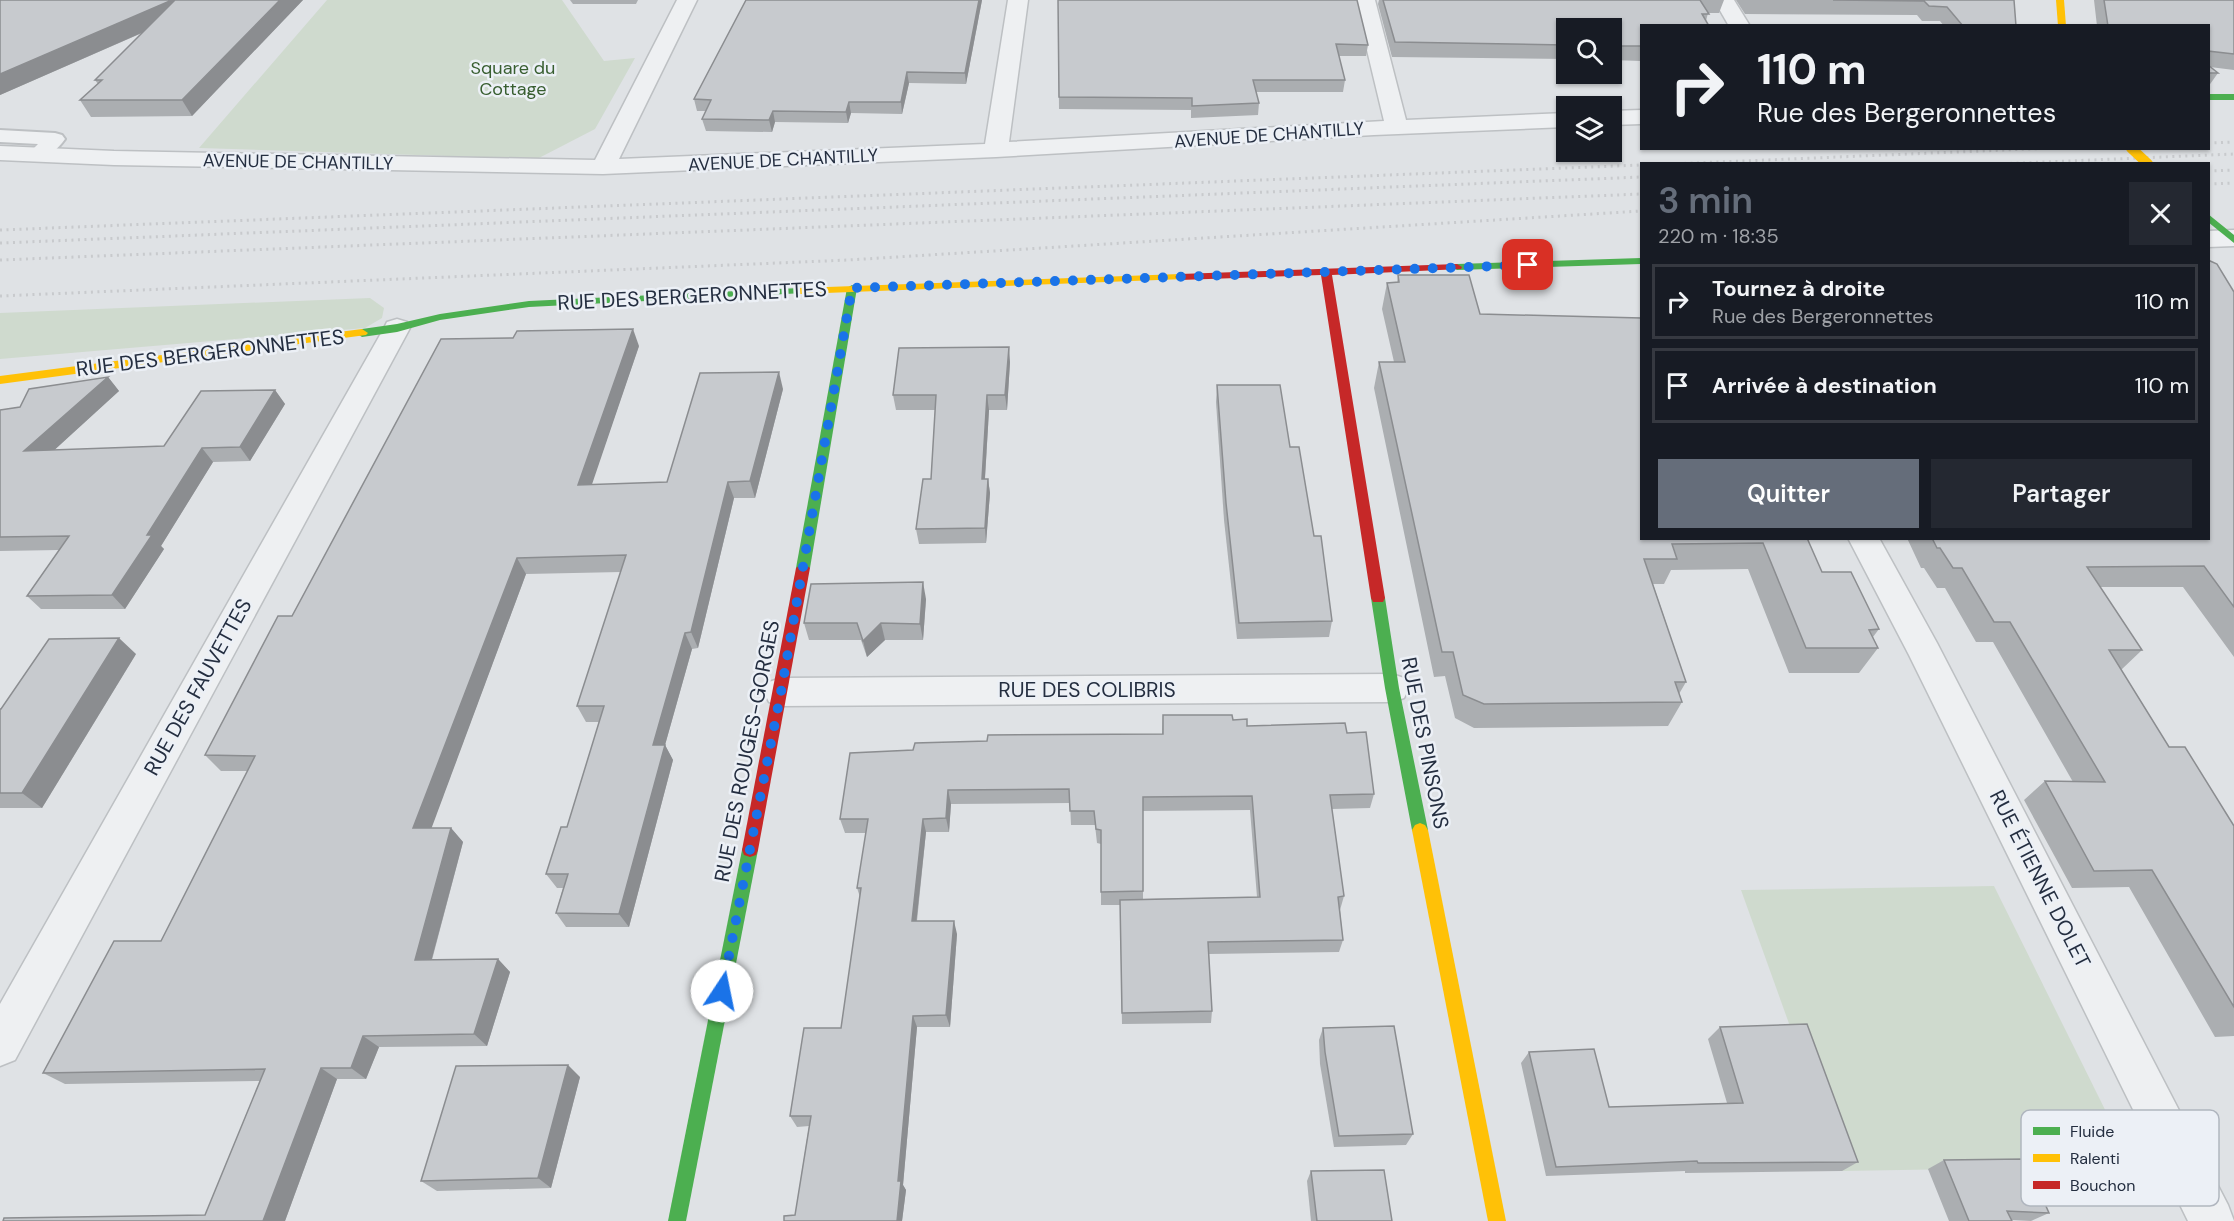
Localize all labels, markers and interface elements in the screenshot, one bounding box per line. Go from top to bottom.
map controls [1556,18,1622,162]
button: search [1556,18,1622,84]
text: 110 m [1757,42,1867,97]
icon: right [1658,48,1736,126]
park label: Square du Cottage [471,56,555,101]
text: Rue des Bergeronnettes [1757,95,2056,130]
button: layers [1556,96,1622,162]
street label: AVENUE DE CHANTILLY [1173,116,1365,154]
street label: AVENUE DE CHANTILLY [687,143,879,177]
street label: AVENUE DE CHANTILLY [203,148,394,176]
text: 3 min [1658,177,1753,224]
button: close [2129,182,2192,245]
text: 220 m · 18:35 [1658,223,1779,249]
pin [1502,239,1553,290]
icon: arrive [1511,248,1544,281]
text: Tournez à droite [1712,274,1885,303]
street label: RUE DES BERGERONNETTES [557,275,827,317]
icon: right [1661,285,1694,318]
text: 110 m [2135,287,2189,316]
text: Rue des Bergeronnettes [1712,303,1934,329]
street label: RUE DES BERGERONNETTES [74,323,346,383]
icon: arrive [1661,369,1694,402]
text: Arrivée à destination [1712,371,1937,400]
text: 110 m [2135,371,2189,400]
button: Quitter [1658,459,1919,528]
button: Partager [1931,459,2192,528]
street label: RUE DES FAUVETTES [138,594,258,780]
street label: RUE DES ROUGES-GORGES [708,618,786,884]
street label: RUE DES PINSONS [1395,655,1455,831]
street label: RUE DES COLIBRIS [998,676,1176,704]
street label: RUE ÉTIENNE DOLET [1983,785,2097,973]
position arrow [690,959,754,1023]
legend [2021,1110,2219,1206]
text: Fluide [2070,1121,2114,1142]
text: Ralenti [2070,1148,2120,1169]
text: Bouchon [2070,1175,2135,1196]

